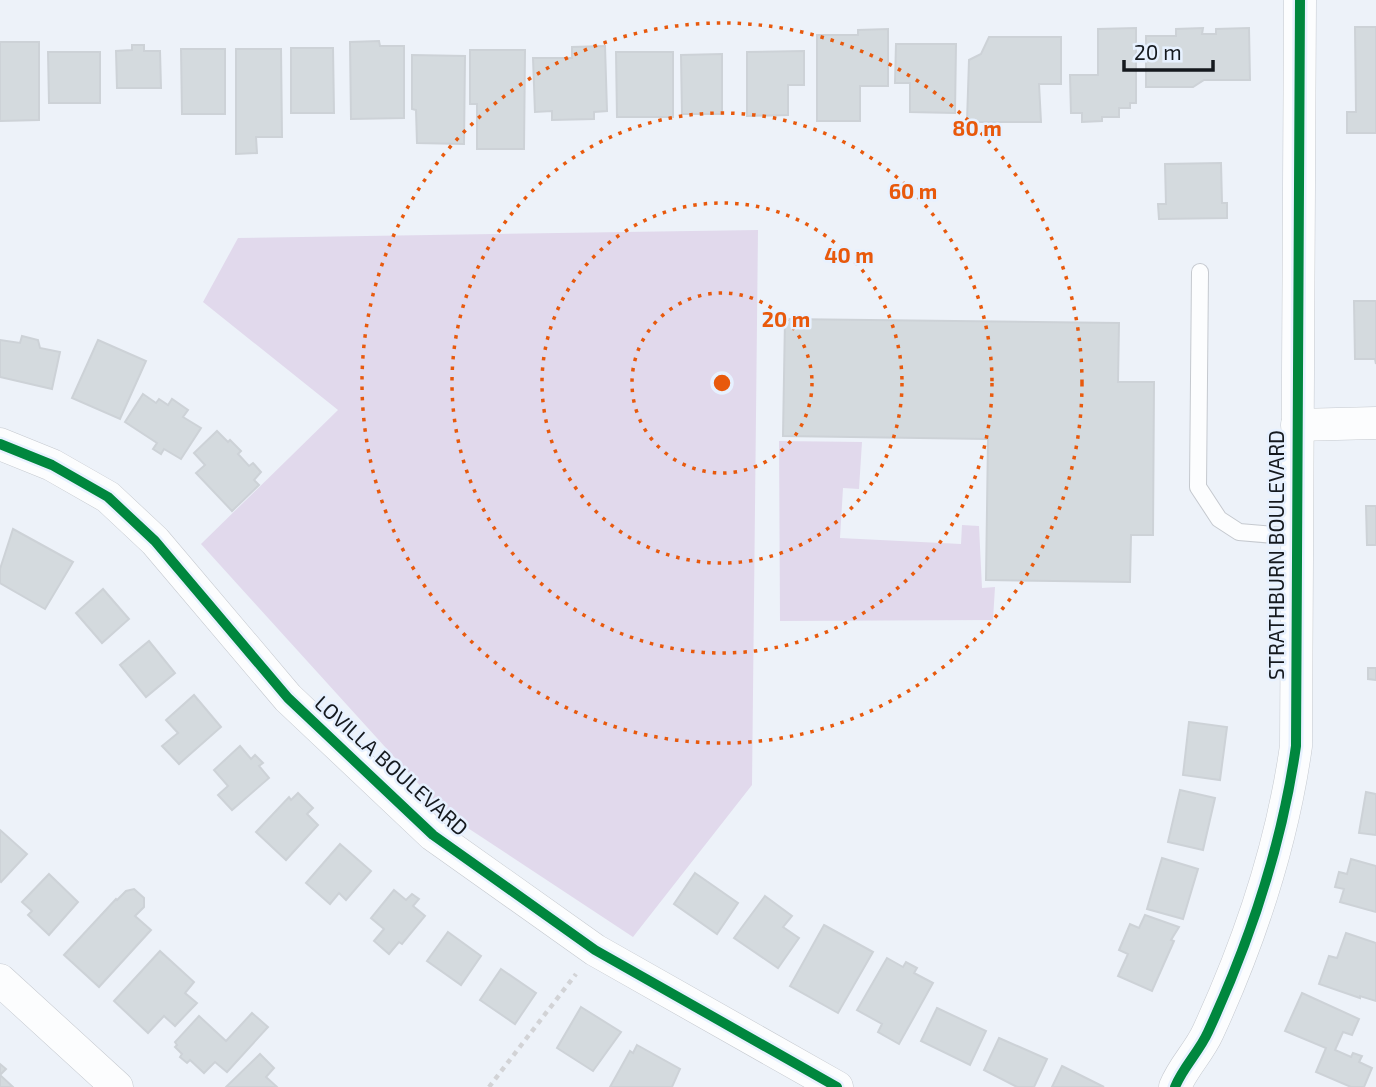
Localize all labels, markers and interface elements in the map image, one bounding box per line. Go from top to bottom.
scale bar [1124,28,1213,72]
text: 20 m [1134,39,1182,64]
text: 80 m [952,115,1002,140]
text: 60 m [889,178,937,203]
text: 40 m [824,242,874,267]
text: 20 m [762,306,810,331]
centre of rings [710,371,734,395]
street label: STRATHBURN BOULEVARD [1263,430,1288,680]
street label: LOVILLA BOULEVARD [310,690,474,840]

